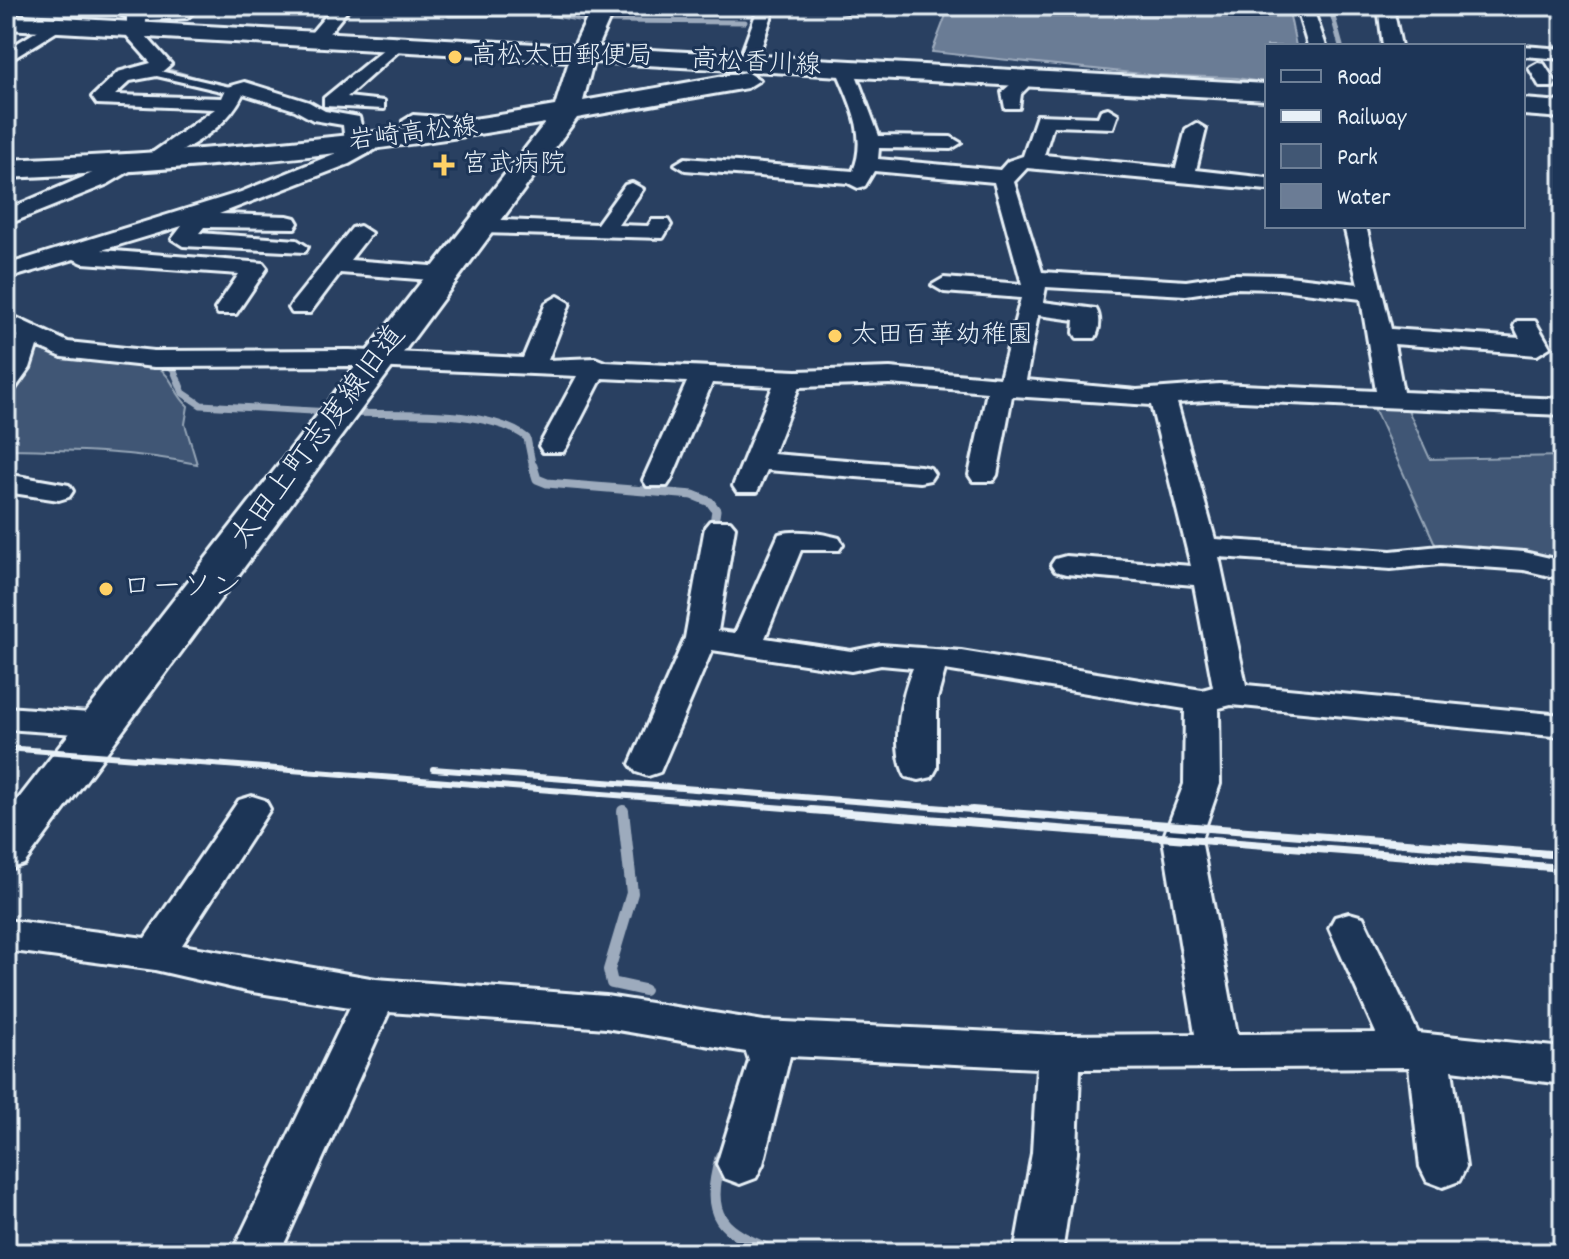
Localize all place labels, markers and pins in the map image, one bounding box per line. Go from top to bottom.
place label: 高松太田郵便局 [471,39,653,76]
marker: 高松太田郵便局 [446,48,464,66]
place label: 宮武病院 [462,147,566,184]
marker: 宮武病院 [433,154,455,176]
place label: 太田百華幼稚園 [851,318,1033,355]
marker: 太田百華幼稚園 [826,327,844,345]
place label: ローソン [122,568,242,611]
marker: ローソン [97,580,115,598]

